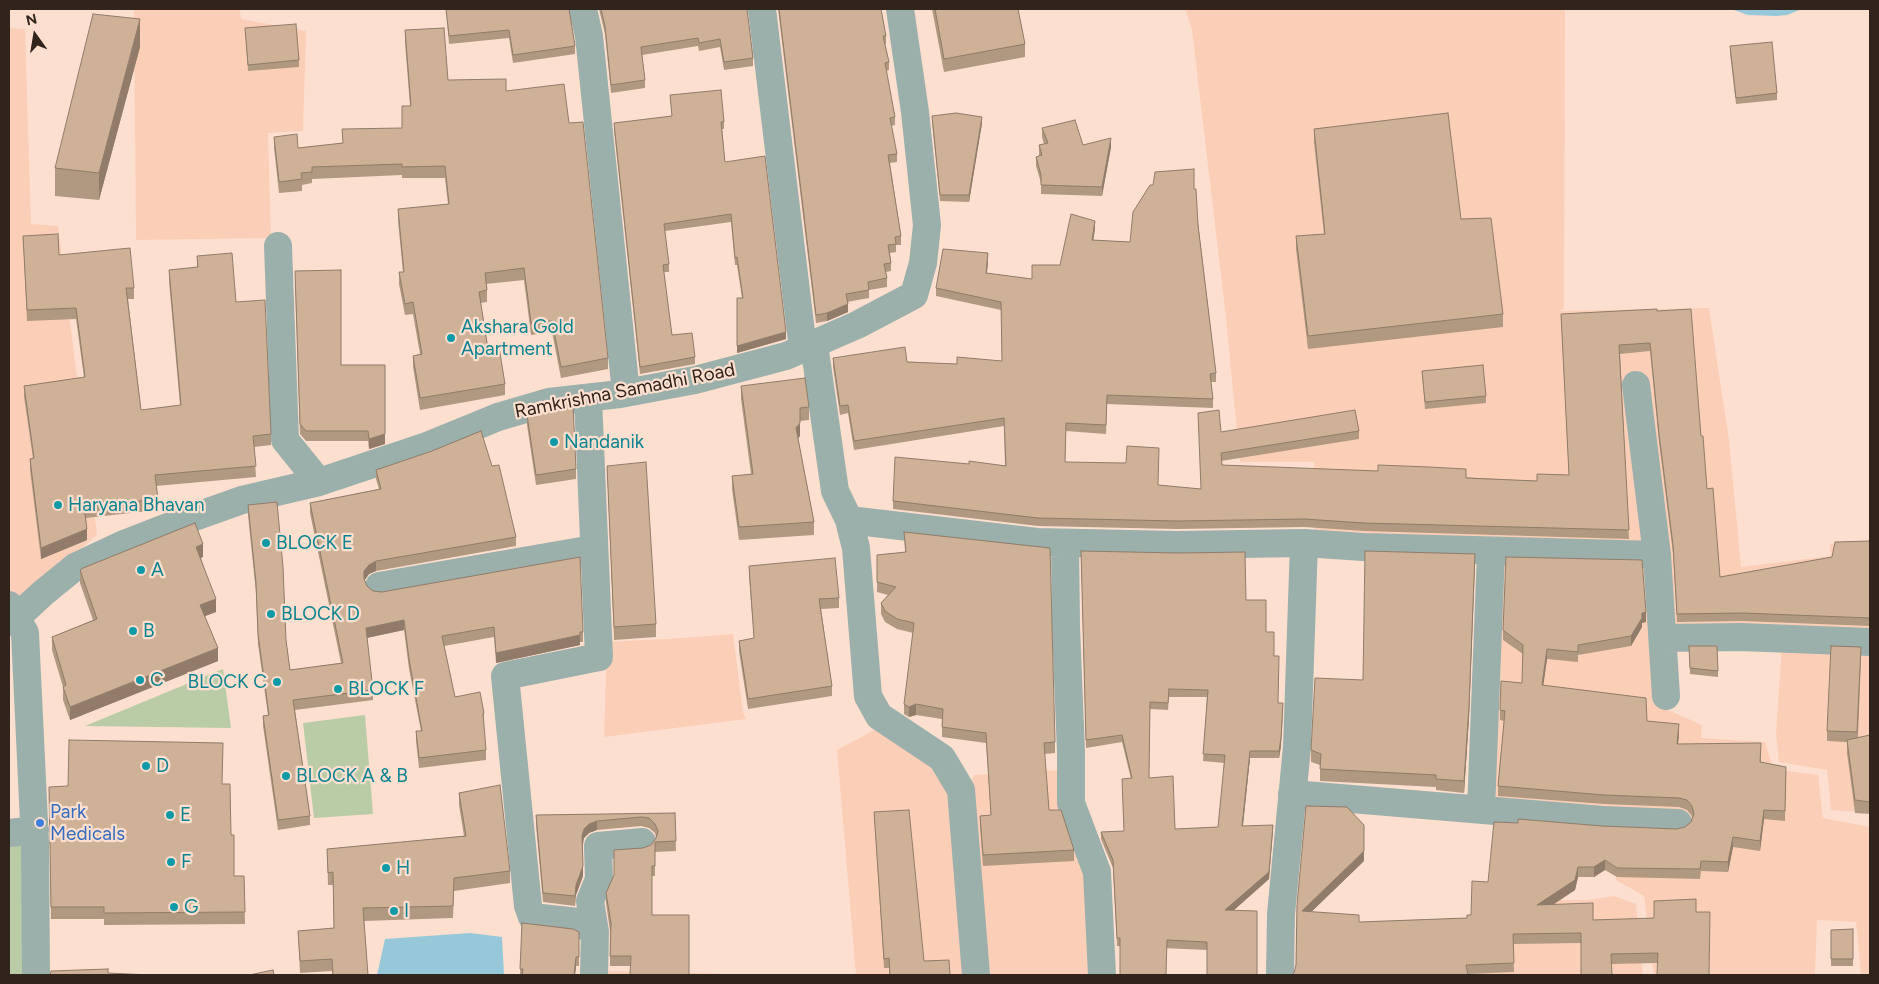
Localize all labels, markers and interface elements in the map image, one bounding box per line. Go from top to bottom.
north arrow [10,10,60,60]
text: N [24,10,39,29]
place label: Akshara Gold Apartment [461,316,574,360]
marker: Akshara Gold Apartment [445,332,457,344]
street label: Ramkrishna Samadhi Road [513,358,737,424]
place label: Nandanik [564,431,644,453]
marker: Nandanik [548,436,560,448]
place label: Haryana Bhavan [68,494,205,516]
marker: Haryana Bhavan [52,499,64,511]
place label: BLOCK E [276,532,353,554]
marker: BLOCK E [260,537,272,549]
place label: A [151,559,164,581]
marker: A [135,564,147,576]
place label: BLOCK D [281,603,360,625]
marker: BLOCK D [265,608,277,620]
place label: B [143,620,155,642]
marker: B [127,625,139,637]
place label: C [150,669,164,691]
place label: BLOCK C [187,671,267,693]
marker: C [134,674,146,686]
marker: BLOCK C [271,676,283,688]
place label: BLOCK F [348,678,424,700]
marker: BLOCK F [332,683,344,695]
place label: D [156,755,169,777]
marker: D [140,760,152,772]
place label: BLOCK A & B [296,765,408,787]
marker: BLOCK A & B [280,770,292,782]
place label: Park Medicals [50,801,125,845]
place label: E [180,804,191,826]
marker: E [164,809,176,821]
marker: Park Medicals [34,817,46,829]
place label: F [181,851,191,873]
marker: F [165,856,177,868]
place label: H [396,857,410,879]
marker: H [380,862,392,874]
place label: G [184,896,198,918]
place label: I [404,900,409,922]
marker: G [168,901,180,913]
marker: I [388,905,400,917]

